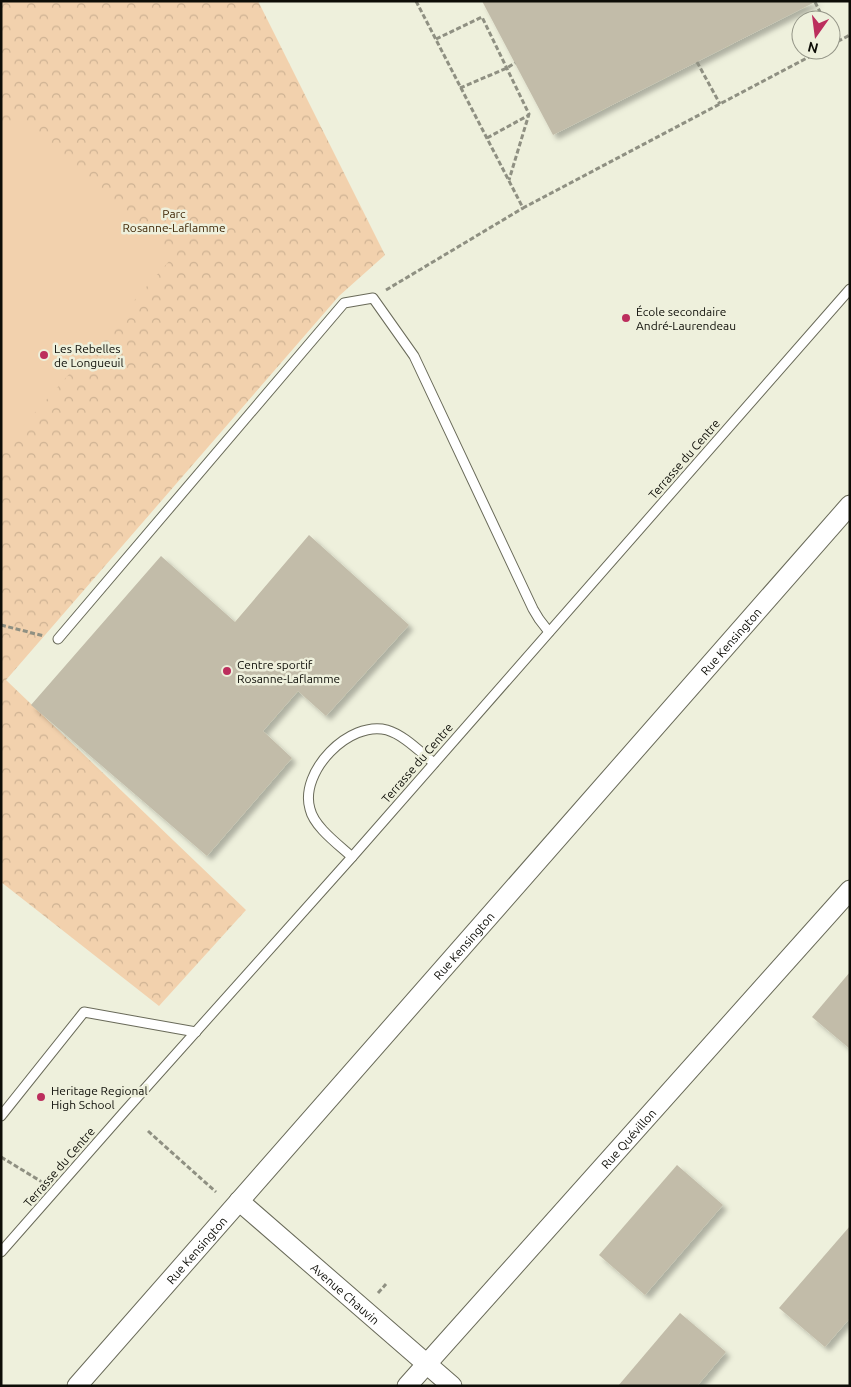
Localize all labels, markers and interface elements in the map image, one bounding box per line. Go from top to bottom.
north arrow [791,10,841,60]
text: N [806,39,820,57]
park label: Parc Rosanne-Laflamme [122,207,226,234]
place label: École secondaire André-Laurendeau [636,305,736,332]
marker: École secondaire André-Laurendeau [620,312,632,324]
place label: Les Rebelles de Longueuil [54,342,124,369]
marker: Les Rebelles de Longueuil [38,349,50,361]
street label: Terrasse du Centre [646,417,722,501]
street label: Rue Kensington [698,605,763,677]
place label: Centre sportif Rosanne-Laflamme [237,658,340,685]
marker: Centre sportif Rosanne-Laflamme [221,665,233,677]
street label: Terrasse du Centre [379,721,455,805]
street label: Rue Kensington [431,909,496,982]
place label: Heritage Regional High School [51,1084,148,1111]
marker: Heritage Regional High School [35,1091,47,1103]
street label: Rue Quévillon [598,1106,658,1171]
street label: Terrasse du Centre [21,1125,97,1209]
street label: Rue Kensington [164,1214,229,1286]
street label: Avenue Chauvin [309,1260,382,1327]

